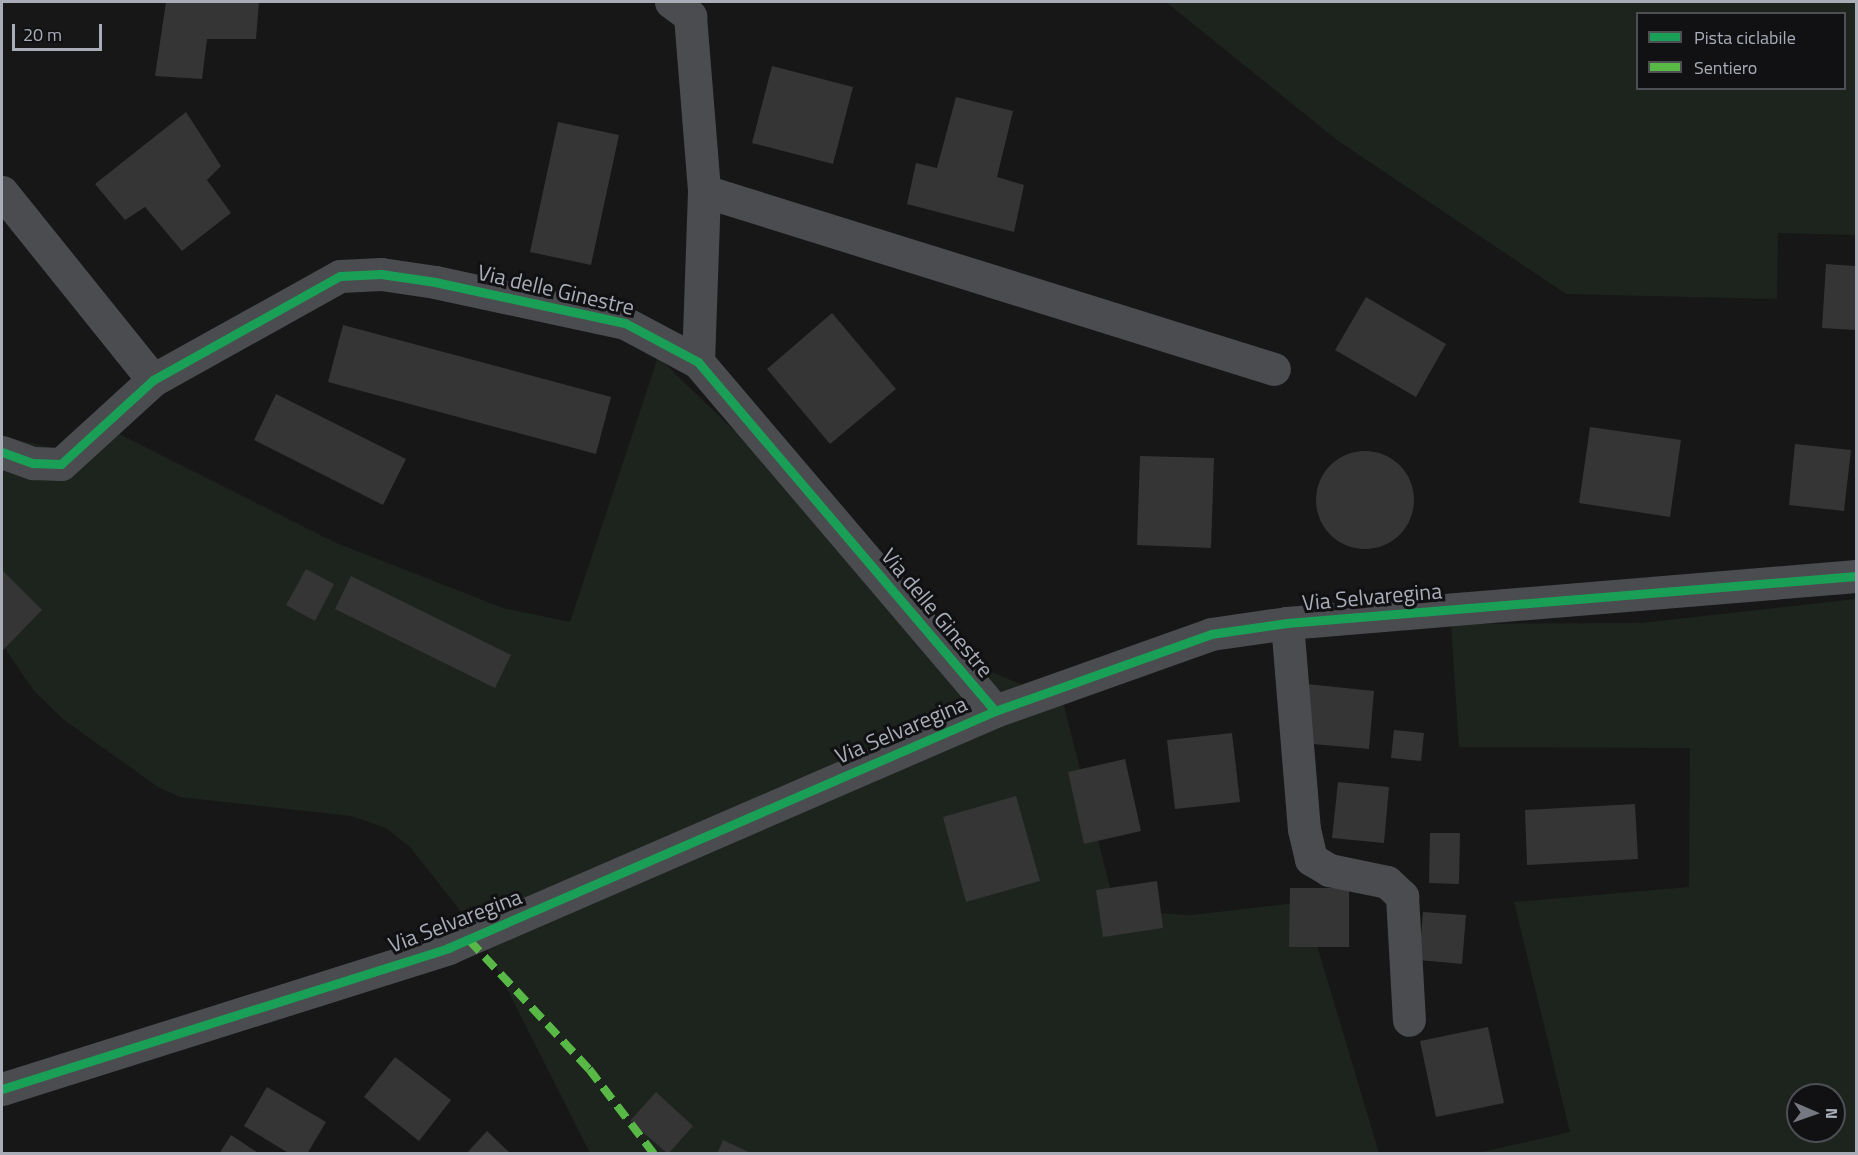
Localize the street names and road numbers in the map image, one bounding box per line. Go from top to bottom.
street label: Via delle Ginestre [475,259,637,321]
street label: Via delle Ginestre [875,543,999,683]
street label: Via Selvaregina [1301,578,1443,616]
street label: Via Selvaregina [831,690,971,770]
street label: Via Selvaregina [385,884,525,958]

